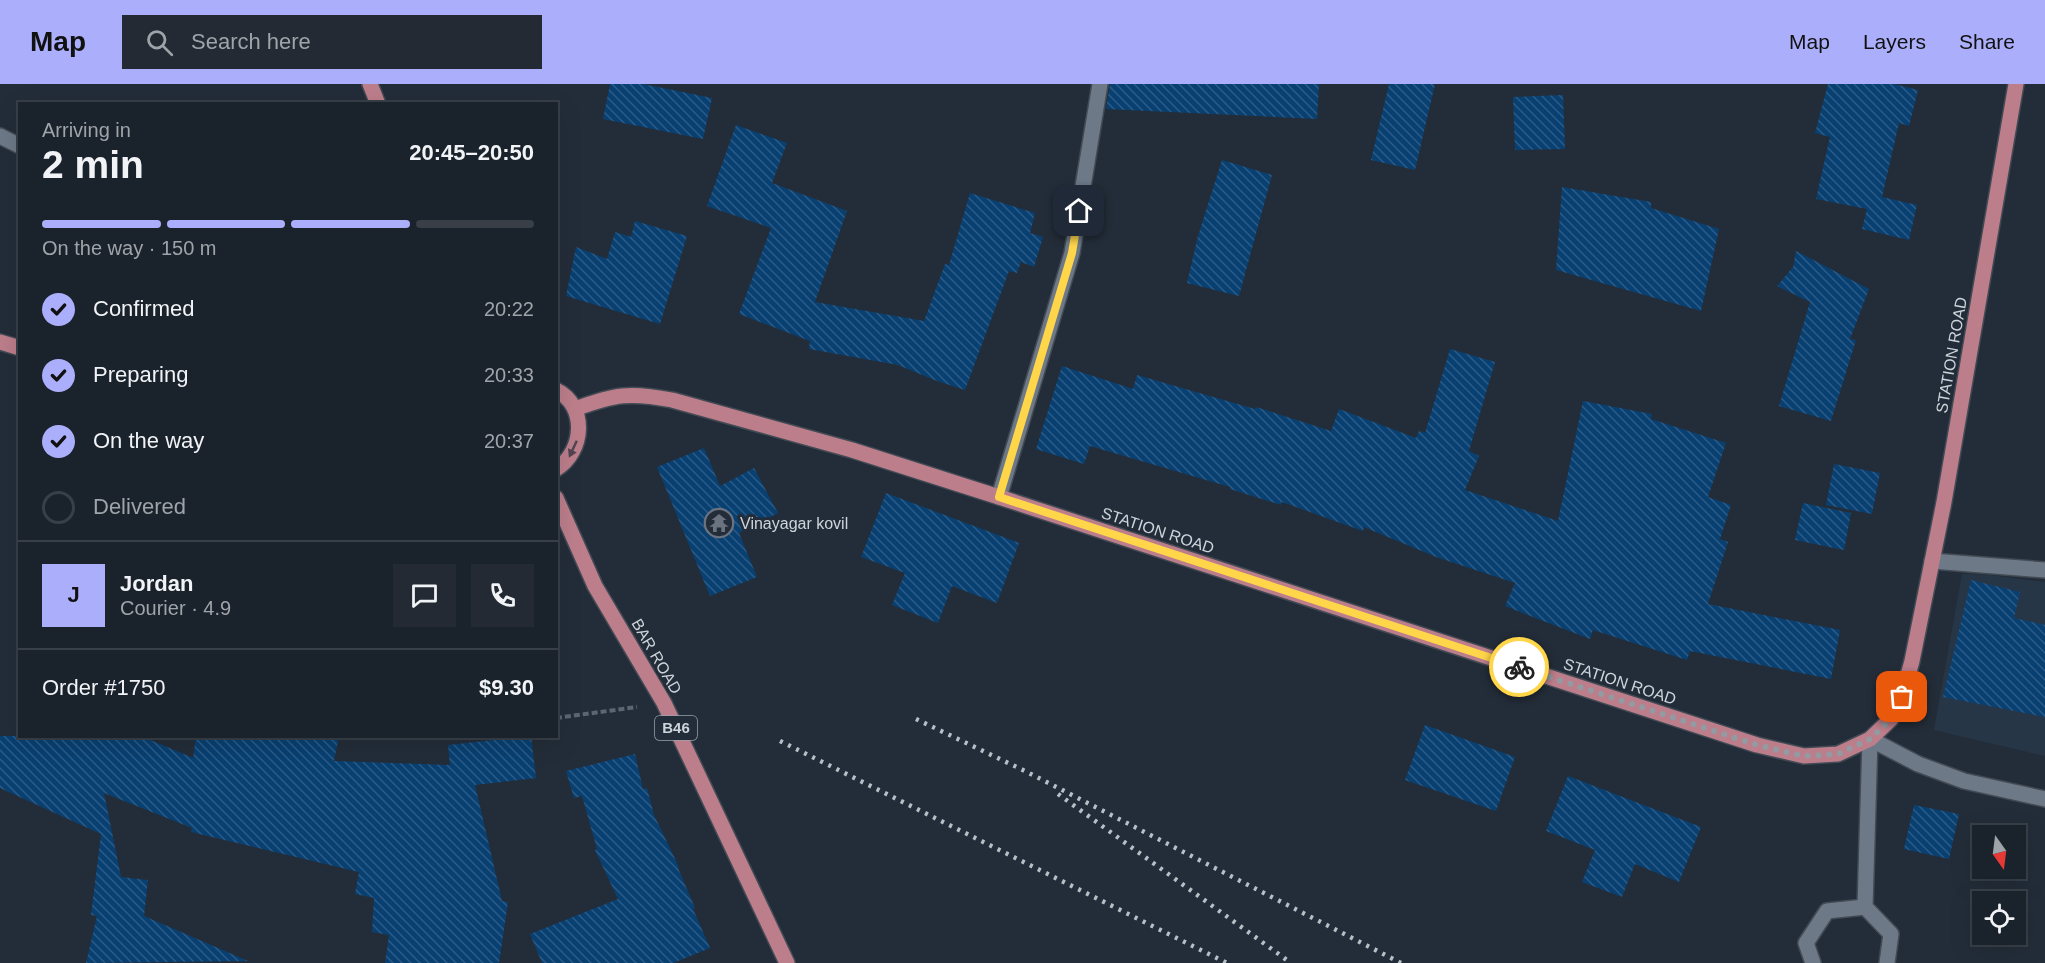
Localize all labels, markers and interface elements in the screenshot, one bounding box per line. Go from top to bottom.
search box [122,15,542,69]
text: Map [30,26,86,57]
icon: search [143,26,176,59]
text: Search here [191,29,311,54]
text: Map [1789,30,1830,53]
text: Layers [1863,30,1926,53]
text: Share [1959,30,2015,53]
text: Arriving in [42,119,131,141]
text: 20:45–20:50 [409,140,534,165]
text: 2 min [42,143,144,186]
pin [1053,185,1104,236]
icon: home [1062,194,1095,227]
text: On the way · 150 m [42,237,217,259]
icon: check [42,293,75,326]
text: Confirmed [93,296,194,321]
street label: STATION ROAD [1933,296,1970,414]
text: 20:22 [484,298,534,320]
icon: check [42,359,75,392]
text: Preparing [93,362,188,387]
text: 20:33 [484,364,534,386]
icon: check [42,425,75,458]
text: On the way [93,428,204,453]
text: 20:37 [484,430,534,452]
one-way arrow [568,440,578,458]
text: Delivered [93,494,186,519]
street label: STATION ROAD [1099,504,1216,557]
temple icon: Vinayagar kovil [703,507,735,539]
place label: Vinayagar kovil [740,515,848,532]
button: chat [393,564,456,627]
button: phone [471,564,534,627]
text: Jordan [120,571,193,596]
text: J [67,582,80,607]
text: Courier · 4.9 [120,597,231,619]
street label: BAR ROAD [628,616,685,697]
courier [1489,637,1549,697]
icon: bike [1503,651,1536,684]
street label: STATION ROAD [1561,655,1678,708]
pin [1876,671,1927,722]
text: Order #1750 [42,675,166,700]
text: $9.30 [479,675,534,700]
icon: bag [1885,680,1918,713]
road number: B46 [655,716,697,740]
north arrow [1972,825,2026,879]
map controls [1972,825,2026,945]
button: locate [1972,891,2026,945]

